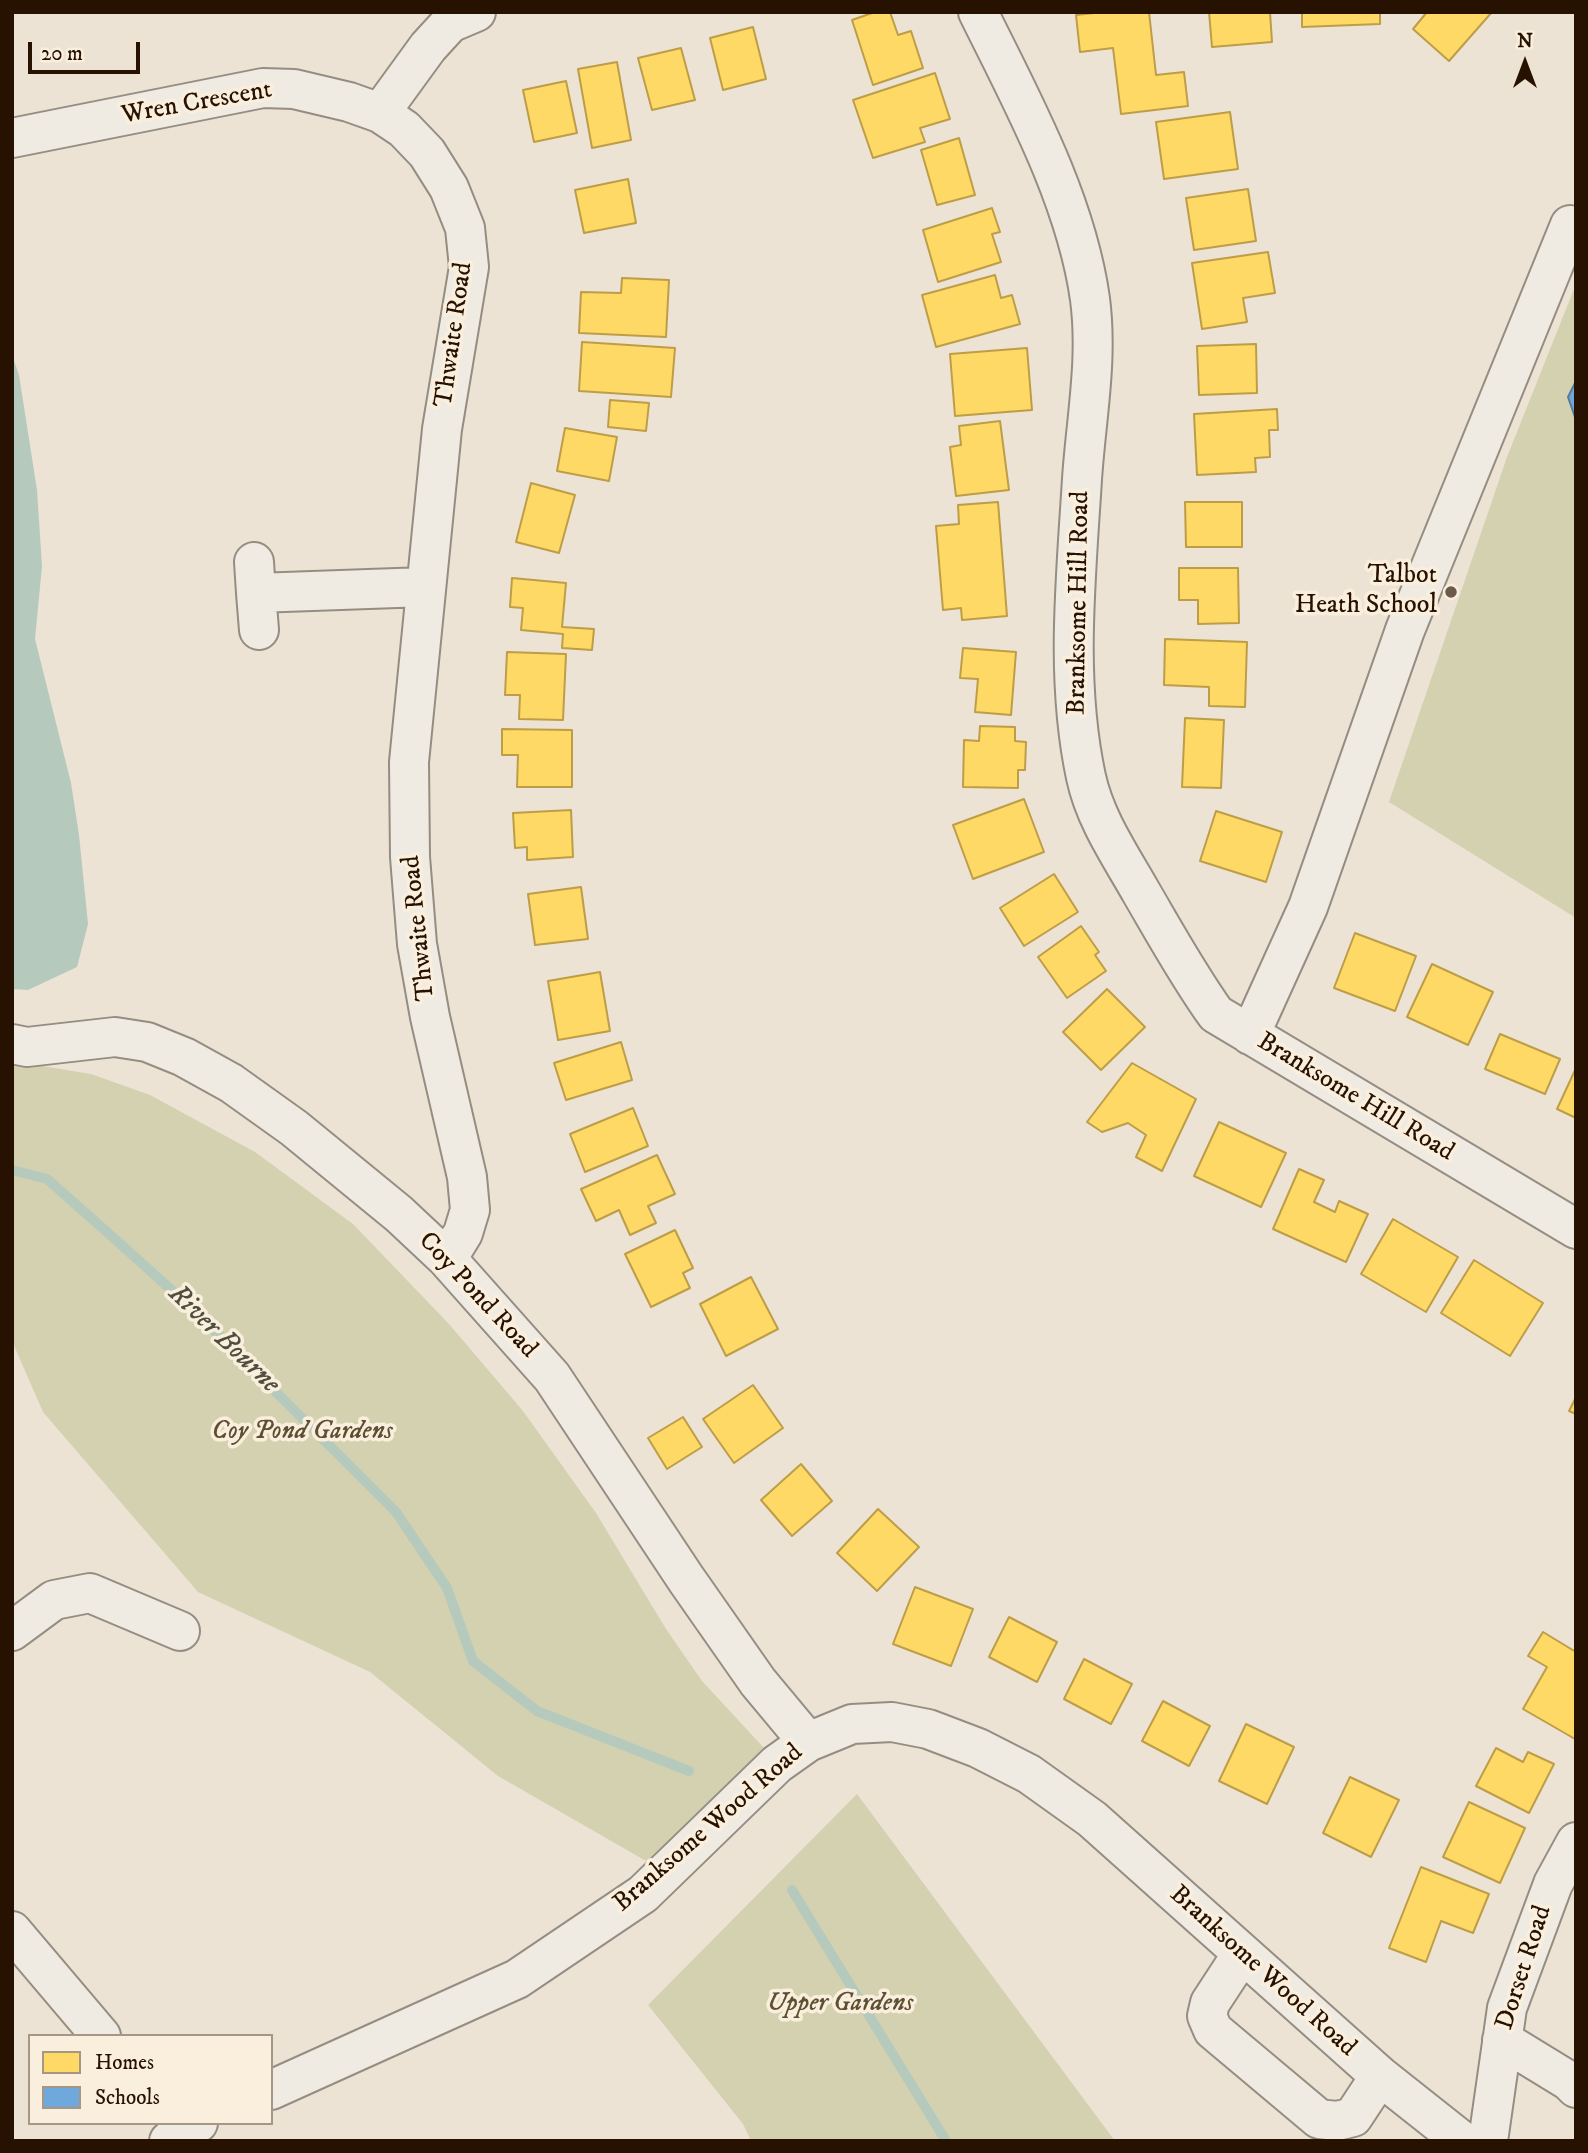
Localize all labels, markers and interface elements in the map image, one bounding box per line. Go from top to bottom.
scale bar [32,28,144,72]
north arrow [1490,28,1560,98]
text: N [1517,30,1533,53]
text: 20 m [41,41,83,67]
street label: Wren Crescent [119,75,275,133]
street label: Thwaite Road [429,261,481,409]
street label: Branksome Hill Road [1062,491,1098,715]
place label: Talbot Heath School [1295,561,1437,622]
marker: Talbot Heath School [1443,584,1459,600]
street label: Thwaite Road [397,854,443,1002]
street label: Branksome Hill Road [1251,1027,1459,1169]
street label: Coy Pond Road [411,1226,543,1366]
water label: River Bourne [160,1278,286,1402]
park label: Coy Pond Gardens [211,1417,393,1449]
street label: Branksome Wood Road [608,1738,810,1920]
street label: Branksome Wood Road [1162,1880,1362,2064]
street label: Dorset Road [1490,1902,1560,2034]
park label: Upper Gardens [767,1989,913,2021]
legend [28,2034,273,2125]
text: Homes [95,2050,154,2076]
text: Schools [95,2085,160,2111]

